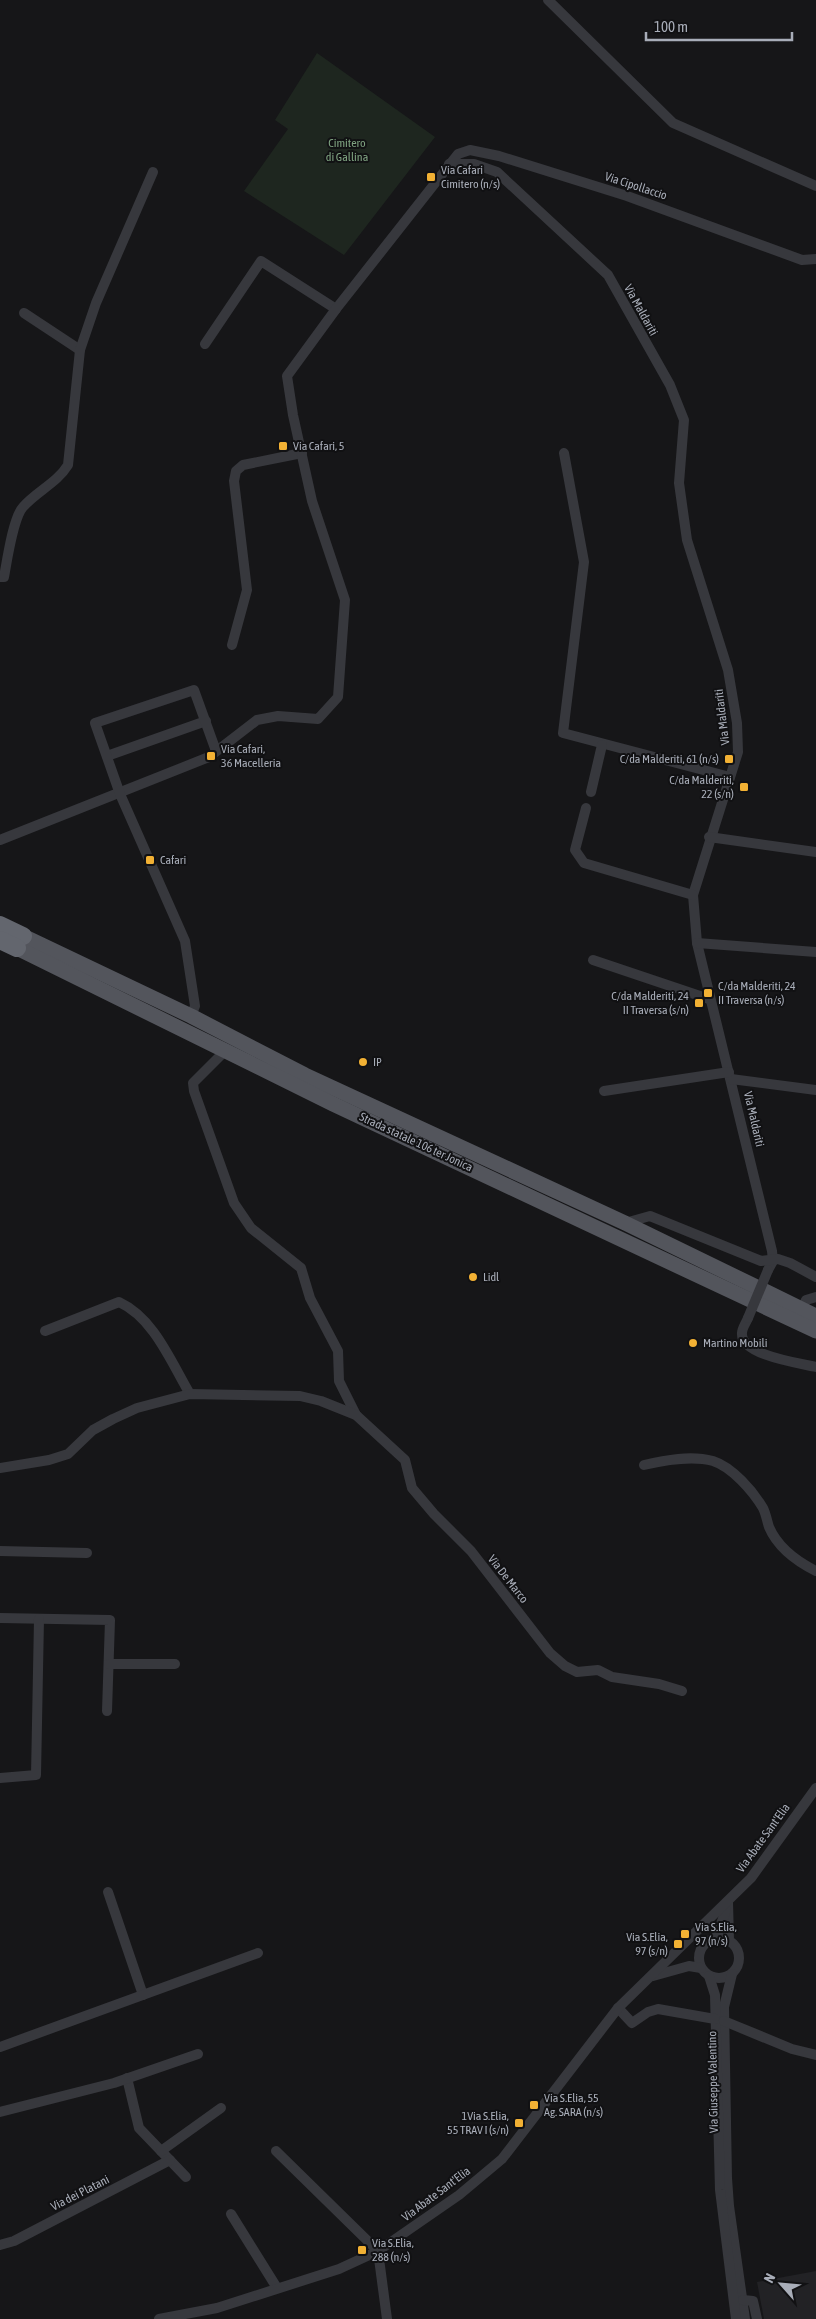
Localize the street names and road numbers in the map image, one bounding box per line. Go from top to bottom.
street label: Via Cipollaccio [603,169,669,203]
street label: Via Maldariti [621,282,661,338]
street label: Via Maldariti [712,688,732,746]
street label: Via Maldariti [741,1090,767,1148]
street label: Strada statale 106 ter Jonica [357,1110,475,1174]
street label: Via De Marco [485,1552,531,1606]
street label: Via Abate Sant'Elia [733,1801,793,1875]
street label: Via Giuseppe Valentino [705,2031,721,2133]
street label: Via Abate Sant'Elia [399,2164,473,2224]
street label: Via dei Platani [48,2172,112,2214]

